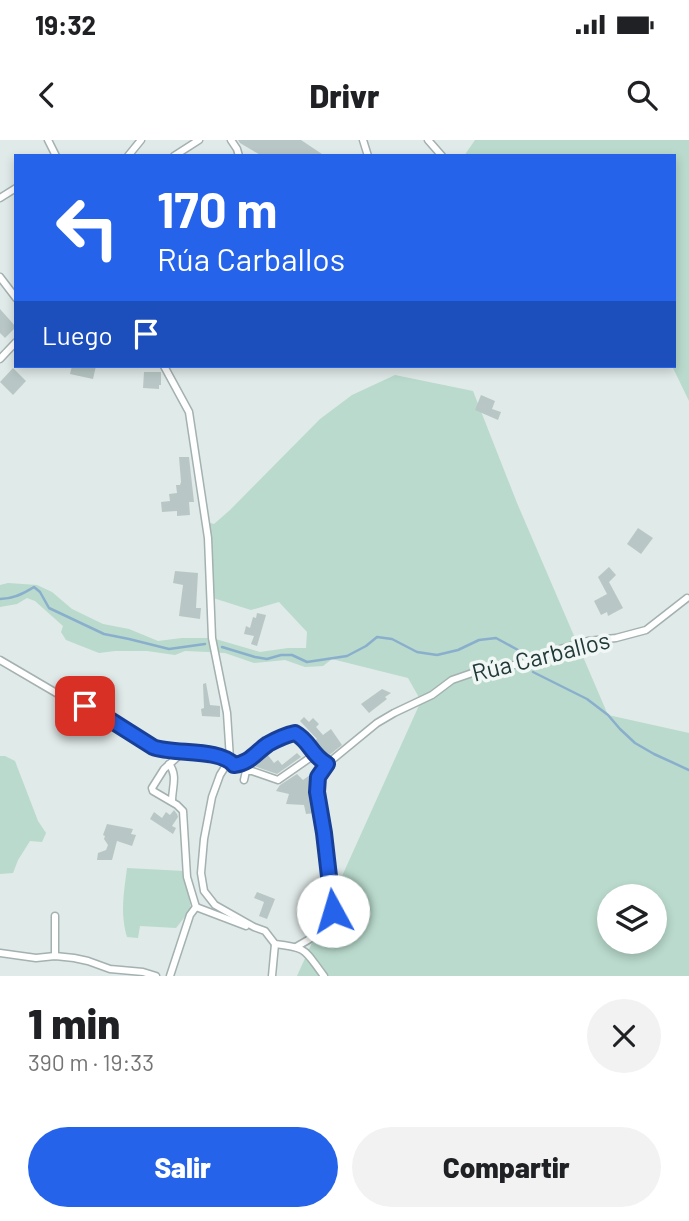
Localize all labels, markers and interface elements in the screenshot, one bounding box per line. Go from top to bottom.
text: 19:32 [35,9,96,40]
icon: back [28,76,66,114]
text: Drivr [309,76,380,114]
icon: search [623,76,661,114]
text: 170 m [157,179,277,238]
icon: left [42,182,133,273]
text: Rúa Carballos [157,239,345,277]
icon: arrive [127,315,165,353]
text: Luego [42,319,113,350]
street label: Rúa Carballos [469,624,613,687]
pin [55,676,115,736]
icon: arrive [66,687,104,725]
position arrow [296,874,370,948]
map controls [597,884,667,954]
button: layers [597,884,667,954]
text: 1 min [28,997,120,1047]
button: close [587,999,661,1073]
text: 390 m · 19:33 [28,1048,154,1076]
button: Salir [28,1127,338,1207]
button: Compartir [352,1127,661,1207]

